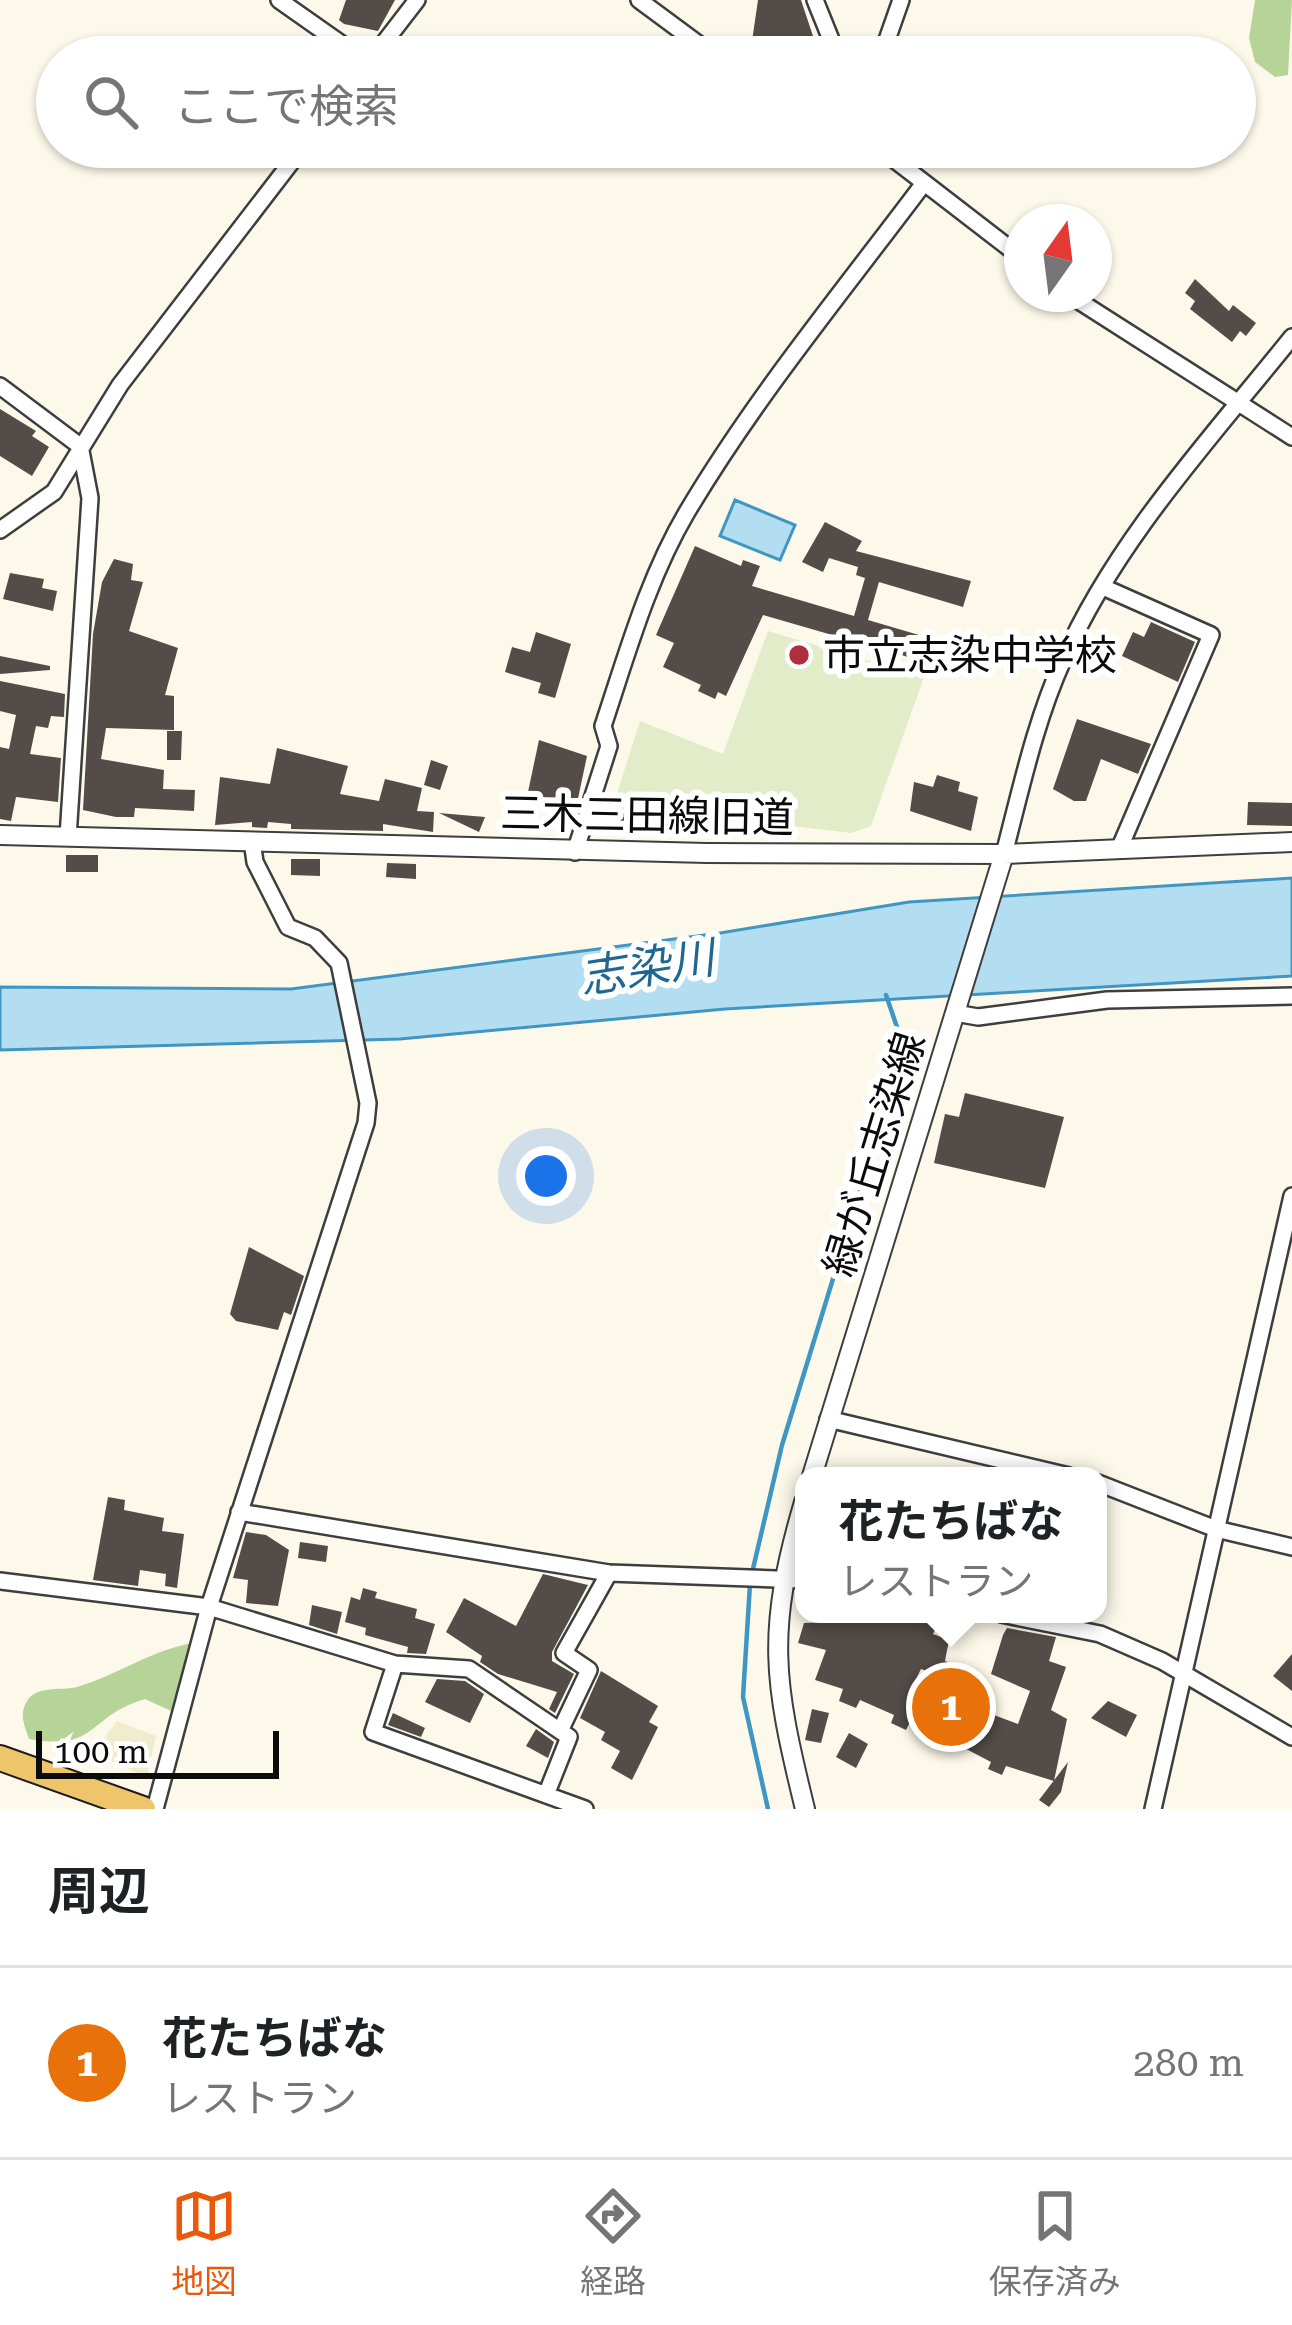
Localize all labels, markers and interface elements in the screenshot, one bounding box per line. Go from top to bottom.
search box [36,36,1256,168]
icon: search [78,69,144,135]
text: ここで検索 [174,80,399,133]
north arrow [1004,204,1112,312]
place label: 市立志染中学校 [823,631,1117,680]
marker: 市立志染中学校 [786,642,812,668]
street label: 三木三田線旧道 [500,788,794,843]
water label: 志染川 [576,930,722,1004]
street label: 緑が丘志染線 [814,1026,935,1282]
your location [516,1146,576,1206]
popup [795,1467,1107,1623]
text: 花たちばな [838,1495,1064,1548]
text: レストラン [838,1559,1034,1605]
pin: 1 [912,1662,990,1752]
scale bar [36,1725,279,1778]
text: 100 m [54,1732,148,1771]
text: 周辺 [48,1862,150,1921]
text: 花たちばな [162,2012,387,2065]
text: 1 [76,2040,98,2086]
text: 280 m [1133,2040,1244,2086]
text: レストラン [162,2076,357,2122]
tab: 地図 [171,2183,237,2303]
tab: 経路 [580,2183,646,2303]
tab: 保存済み [989,2183,1121,2303]

